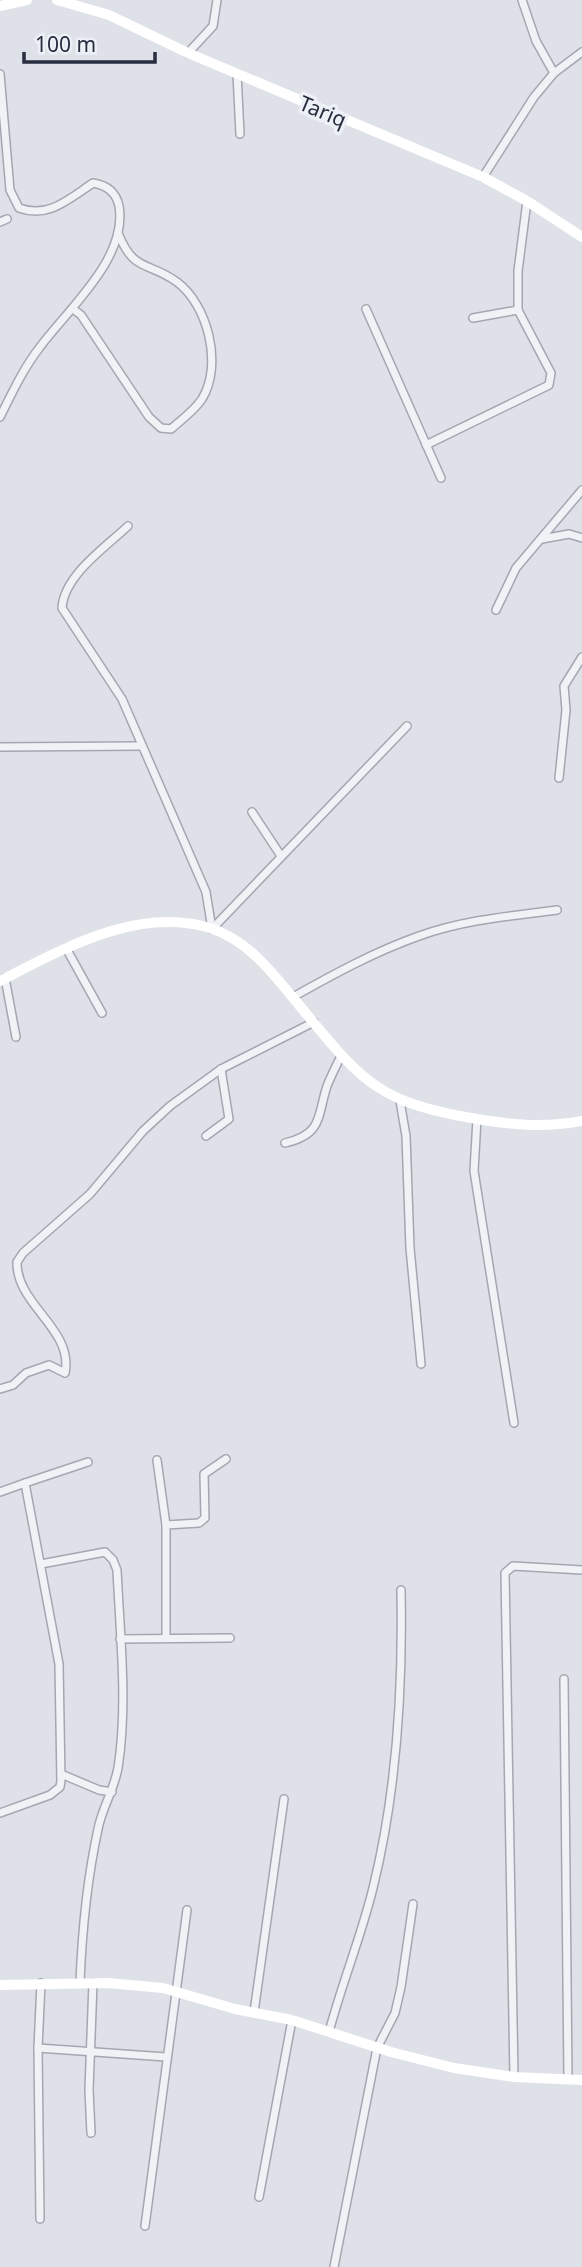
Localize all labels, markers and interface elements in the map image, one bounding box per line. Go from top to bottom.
scale bar [24,21,156,65]
text: 100 m [35,30,96,58]
street label: Tariq [295,89,351,133]

